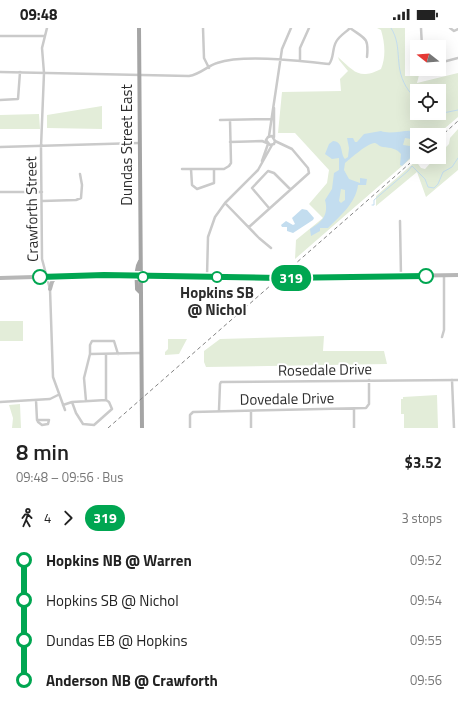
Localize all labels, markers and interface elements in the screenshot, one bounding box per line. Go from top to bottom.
text: 09:48 [20,3,57,26]
north arrow [410,40,446,76]
map controls [410,40,446,164]
street label: Dundas Street East [115,84,138,206]
button: locate [410,84,446,120]
button: layers [410,128,446,164]
street label: Crawforth Street [19,155,44,262]
line badge: 319 [268,265,314,291]
text: 319 [279,267,303,288]
unlabelled marker [418,268,434,284]
unlabelled marker [32,269,48,285]
unlabelled marker [137,271,149,283]
marker: Hopkins SB @ Nichol [211,271,223,283]
place label: Hopkins SB @ Nichol [180,281,254,321]
street label: Rosedale Drive [278,357,372,382]
street label: Dovedale Drive [239,386,335,411]
text: 8 min [16,435,69,469]
text: $3.52 [405,451,442,474]
text: 09:48 – 09:56 · Bus [16,467,123,487]
icon: walk [16,507,38,529]
icon: forward [57,507,79,529]
text: 319 [93,507,117,528]
text: 4 [44,508,51,528]
text: 3 stops [401,508,442,528]
text: Hopkins NB @ Warren [46,549,192,572]
text: 09:52 [410,550,442,570]
text: Hopkins SB @ Nichol [46,589,179,612]
text: 09:54 [410,590,442,610]
text: Dundas EB @ Hopkins [46,629,188,652]
text: 09:55 [410,630,442,650]
text: Anderson NB @ Crawforth [46,669,218,692]
text: 09:56 [410,670,442,690]

